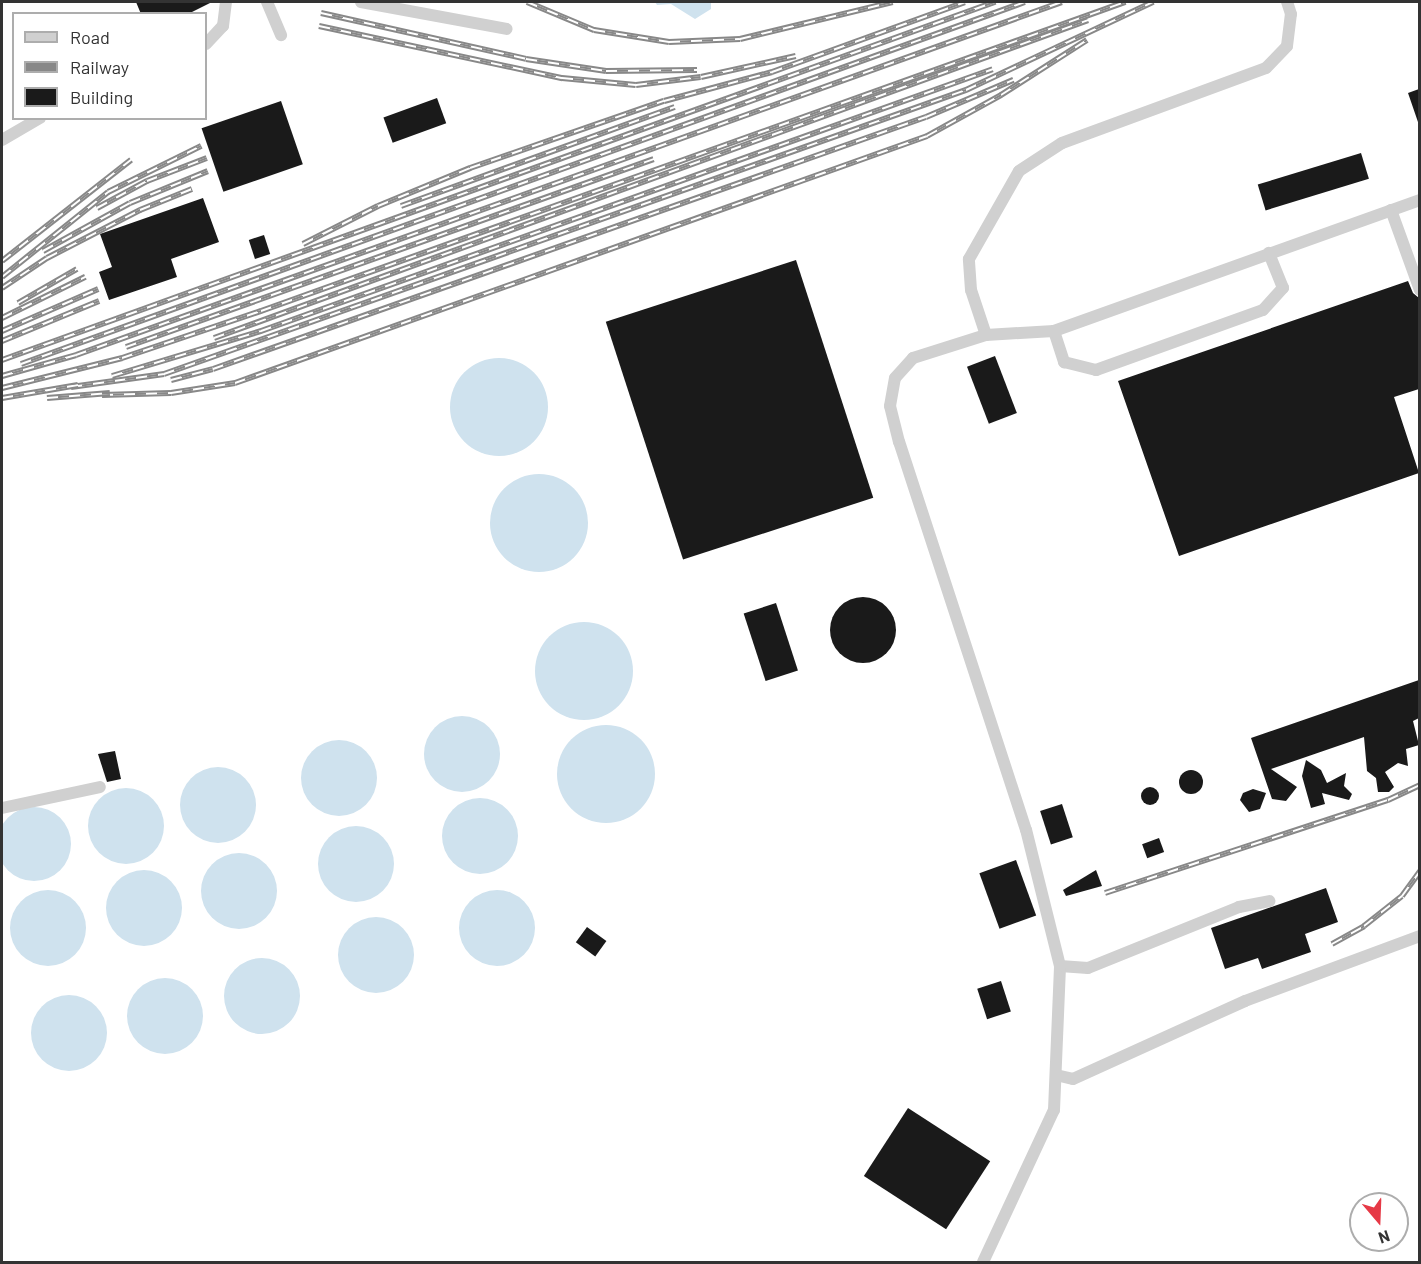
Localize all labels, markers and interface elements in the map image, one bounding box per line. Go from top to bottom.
legend [12,12,207,120]
text: Road [70,26,110,48]
text: Railway [70,56,129,78]
text: Building [70,86,133,108]
north arrow [1349,1192,1409,1252]
text: N [1376,1227,1393,1248]

